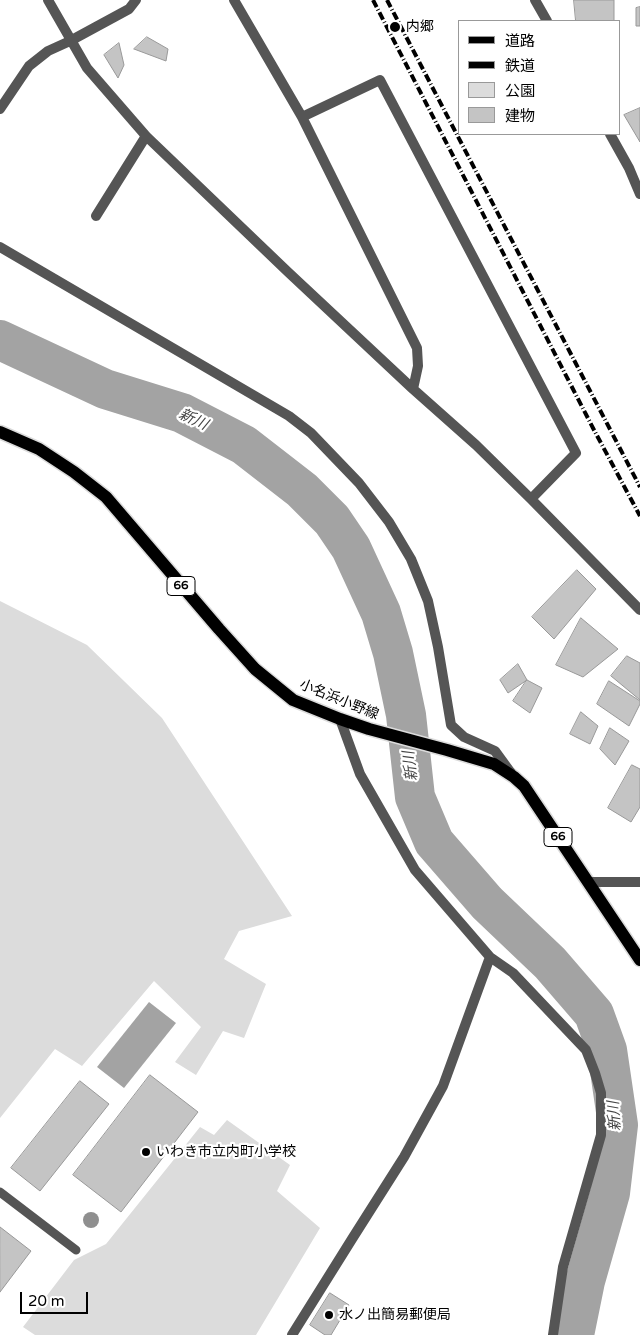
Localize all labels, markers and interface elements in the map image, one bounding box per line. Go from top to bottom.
place label: 内郷 [406,19,434,35]
marker: 内郷 [388,20,402,34]
legend [458,20,620,135]
text: 道路 [505,32,535,50]
text: 鉄道 [505,57,535,75]
text: 公園 [505,82,535,100]
text: 建物 [505,107,535,125]
water label: 新川 [176,406,210,434]
road number: 66 [167,576,195,596]
street label: 小名浜小野線 [297,676,381,724]
water label: 新川 [400,750,422,782]
road number: 66 [544,828,572,846]
water label: 新川 [605,1100,625,1132]
place label: いわき市立内町小学校 [156,1144,296,1160]
marker: いわき市立内町小学校 [140,1146,152,1158]
scale bar [22,1282,90,1314]
text: 20 m [28,1292,65,1310]
place label: 水ノ出簡易郵便局 [339,1307,451,1323]
marker: 水ノ出簡易郵便局 [323,1309,335,1321]

